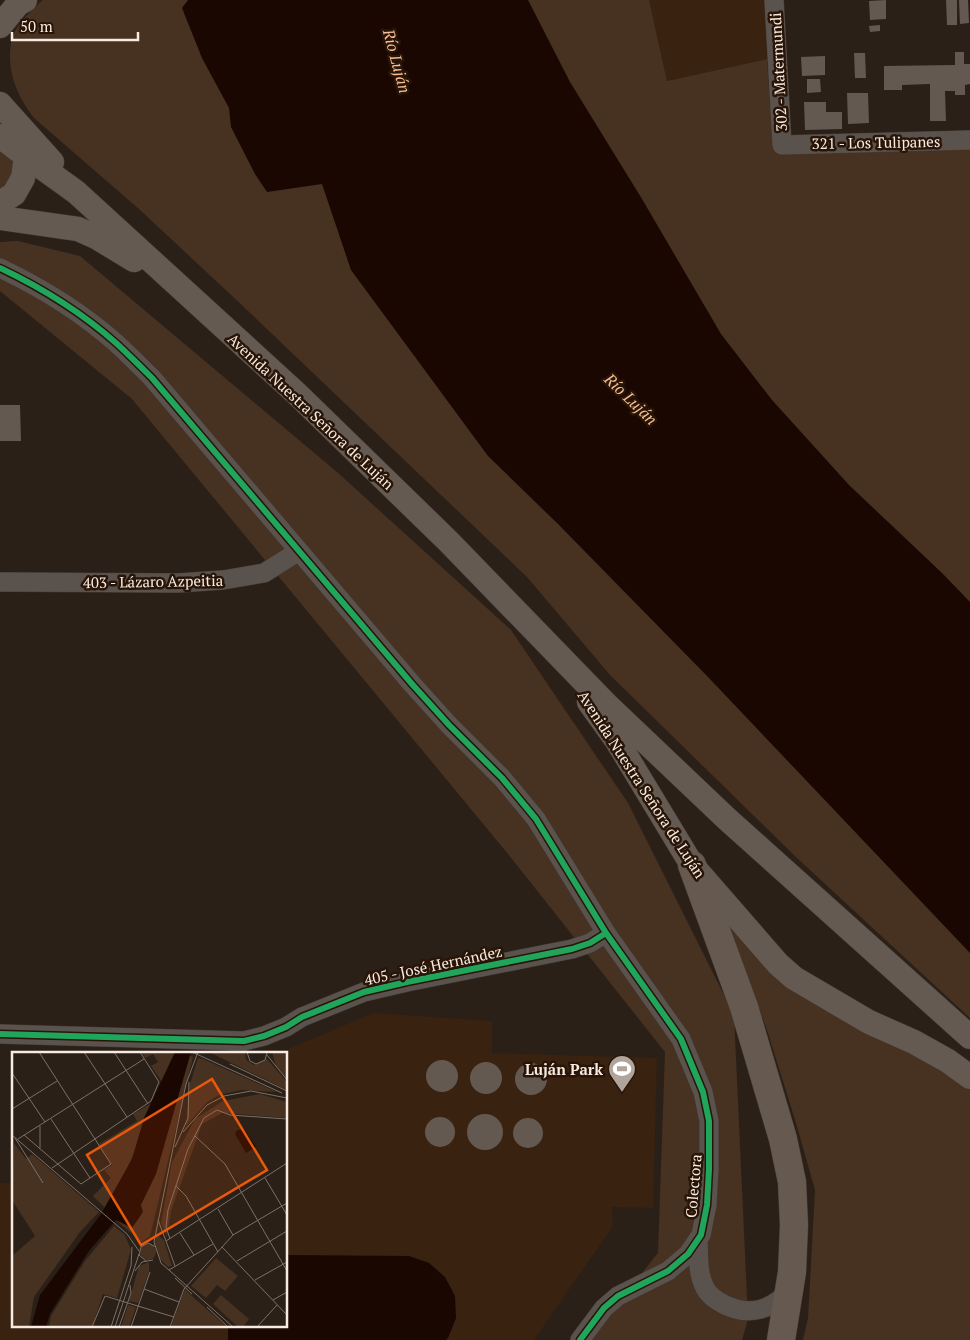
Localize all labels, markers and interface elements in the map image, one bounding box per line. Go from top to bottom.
scale bar [12,10,139,42]
street label: 302 - Matermundi [765,12,791,132]
text: 50 m [20,16,53,36]
water label: Río Luján [378,26,416,96]
street label: 321 - Los Tulipanes [812,131,940,153]
street label: Avenida Nuestra Señora de Luján [224,329,398,493]
water label: Río Luján [599,368,662,430]
street label: 403 - Lázaro Azpeitia [83,570,224,592]
street label: Avenida Nuestra Señora de Luján [574,686,710,882]
street label: 405 - José Hernández [362,941,504,989]
inset map [12,1052,288,1328]
sports icon: Luján Park [607,1054,637,1093]
place label: Luján Park [525,1059,603,1079]
street label: Colectora [680,1153,706,1219]

